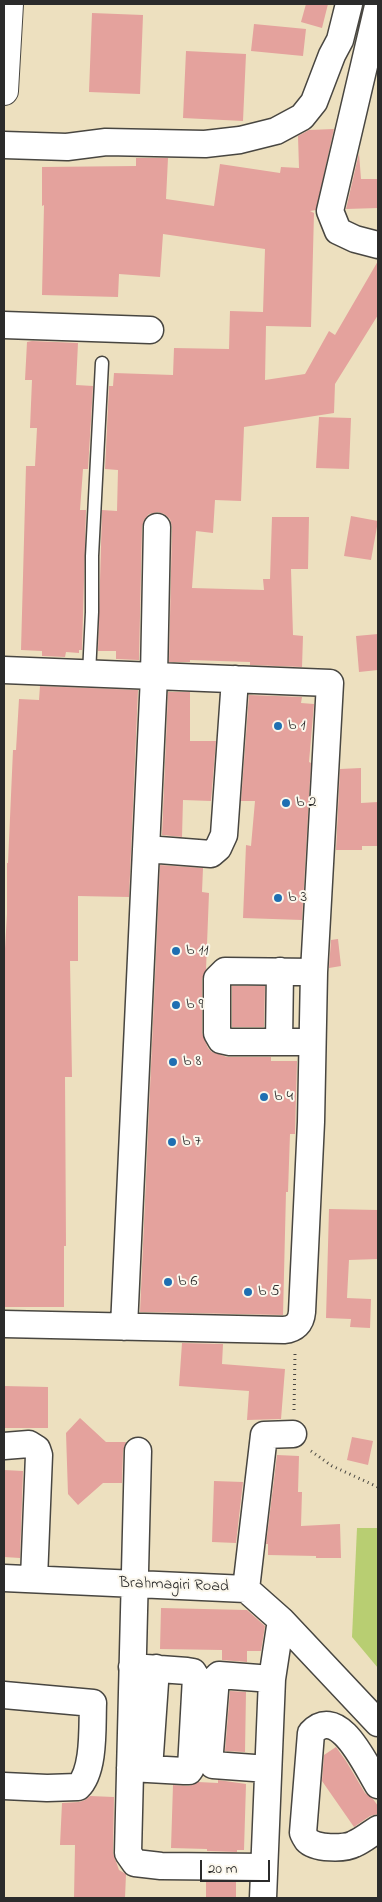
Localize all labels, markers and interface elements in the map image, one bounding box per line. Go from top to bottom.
place label: b 1 [288,716,306,736]
marker: b 1 [272,720,284,732]
place label: b 2 [296,793,316,813]
marker: b 2 [280,797,292,809]
place label: b 3 [288,888,307,908]
marker: b 3 [272,892,284,904]
place label: b 11 [186,941,209,961]
marker: b 11 [170,945,182,957]
place label: b 9 [186,995,203,1015]
marker: b 9 [170,999,182,1011]
place label: b 8 [183,1052,201,1072]
marker: b 8 [167,1056,179,1068]
place label: b 4 [274,1087,293,1107]
marker: b 4 [258,1091,270,1103]
place label: b 7 [182,1132,201,1152]
marker: b 7 [166,1136,178,1148]
place label: b 6 [178,1272,197,1292]
marker: b 6 [162,1276,174,1288]
place label: b 5 [258,1282,280,1302]
marker: b 5 [242,1286,254,1298]
street label: Brahmagiri Road [119,1574,229,1598]
scale bar [202,1850,272,1882]
text: 20 m [208,1858,237,1880]

